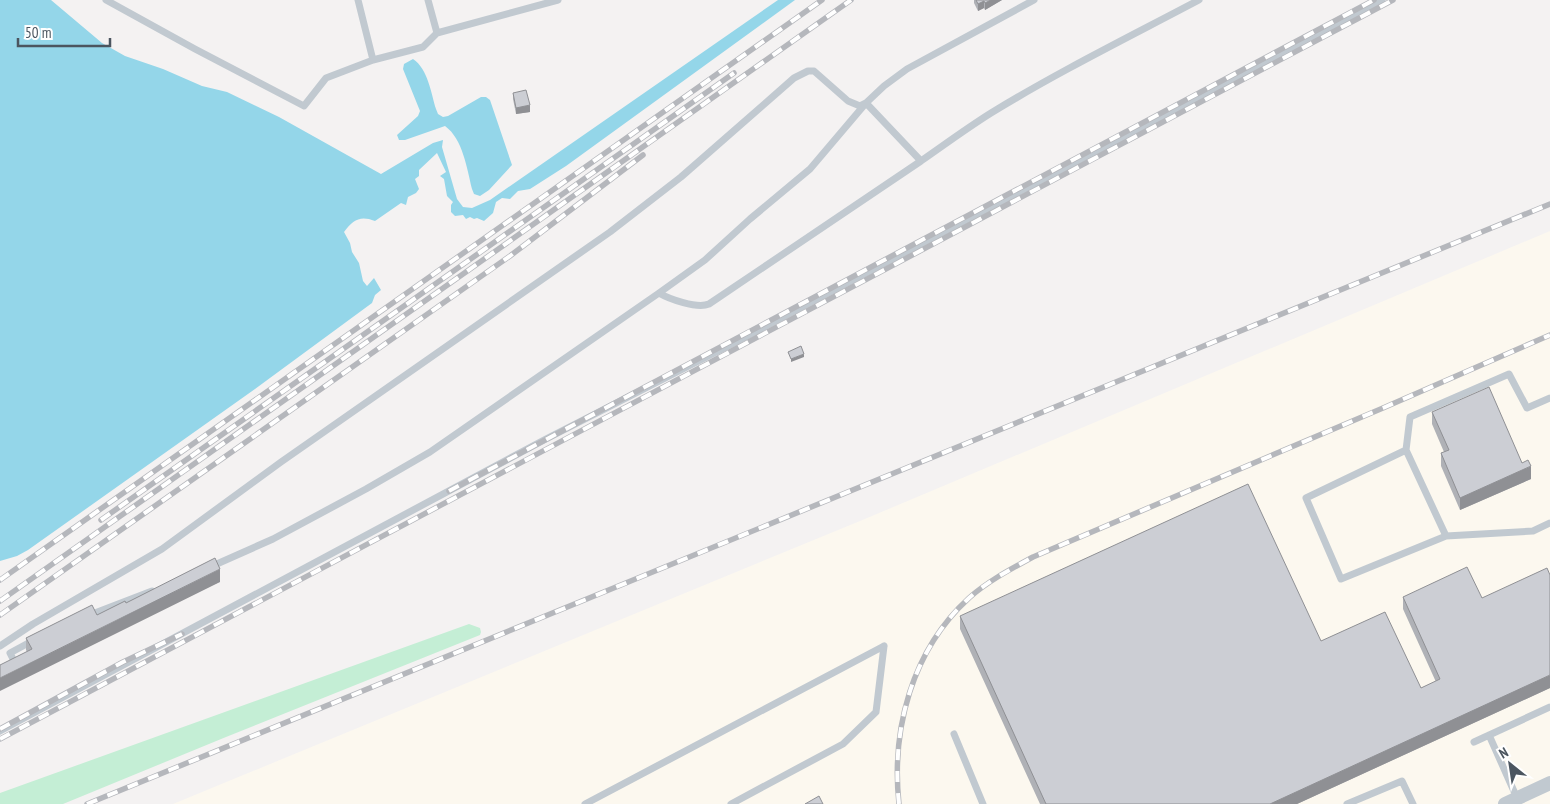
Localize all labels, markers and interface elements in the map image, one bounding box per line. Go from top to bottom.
scale bar [18,15,110,47]
text: 50 m [25,23,51,42]
north arrow [1485,739,1535,789]
text: N [1496,743,1511,762]

